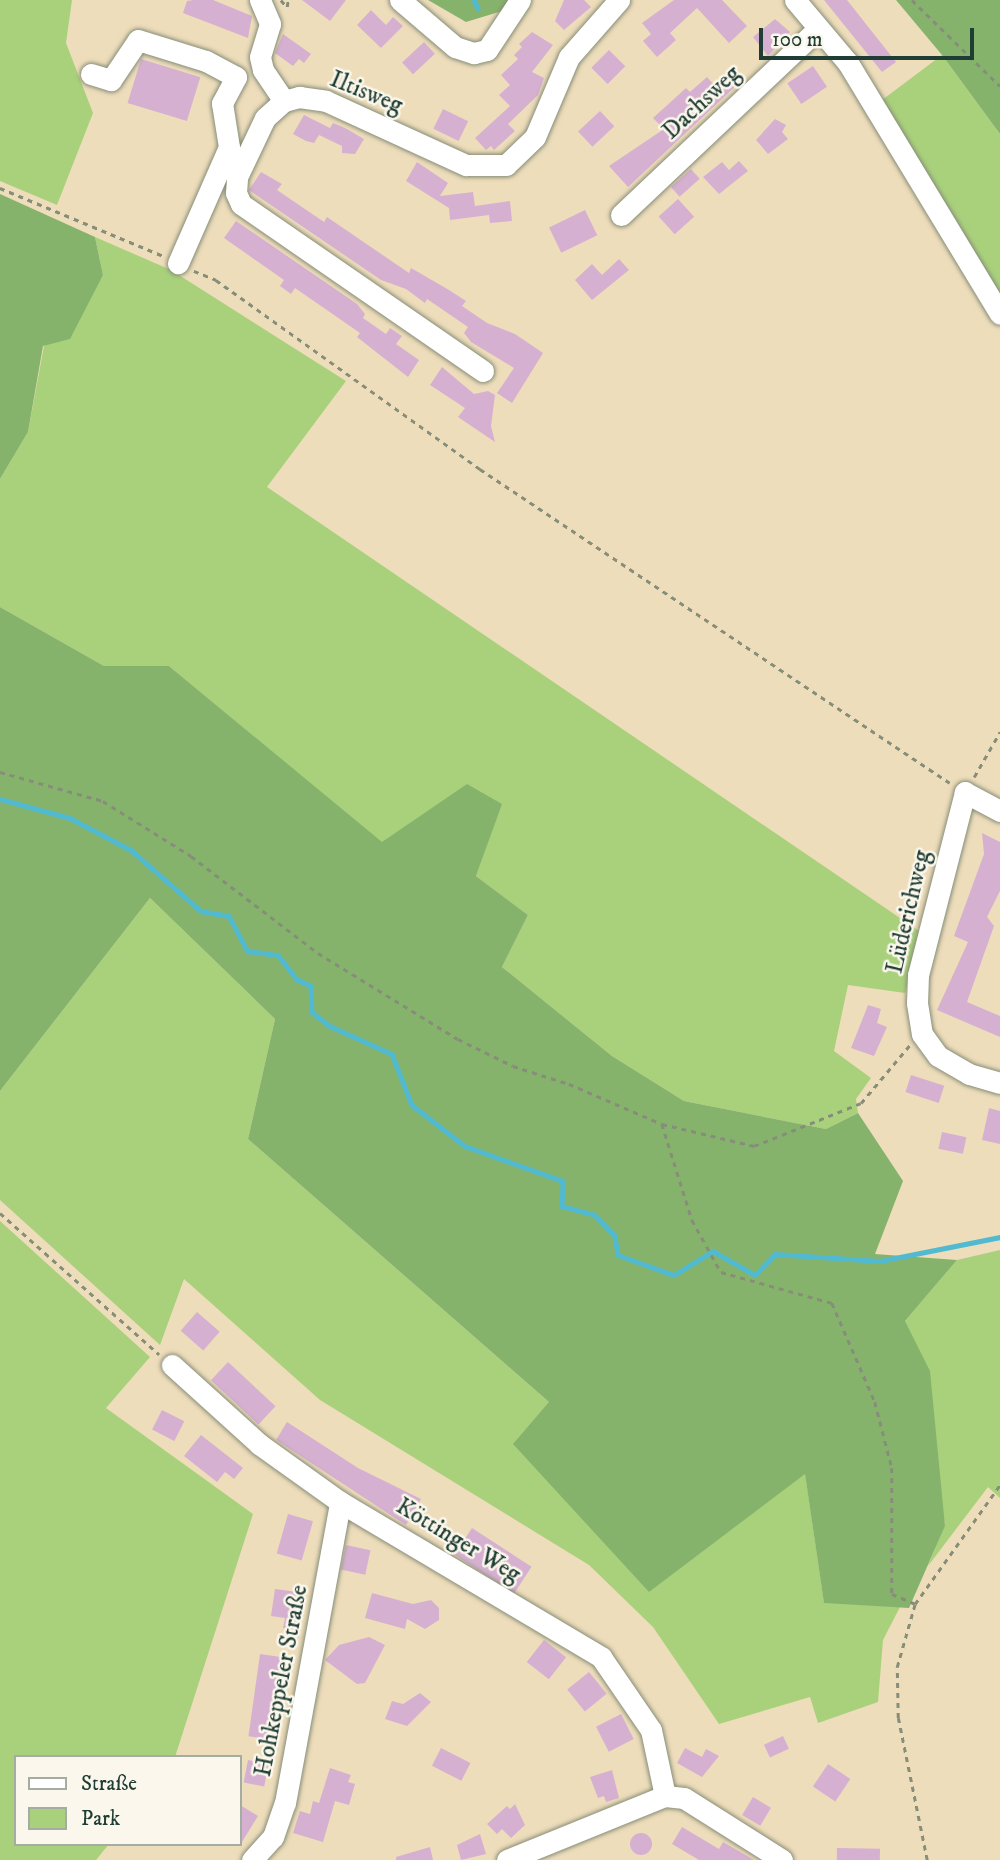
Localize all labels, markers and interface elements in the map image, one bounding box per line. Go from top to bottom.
scale bar [762,14,977,58]
text: 100 m [772,27,823,53]
street label: Dachsweg [657,60,747,146]
street label: Iltisweg [325,65,407,121]
street label: Lüderichweg [881,848,937,976]
street label: Köttinger Weg [390,1492,526,1590]
street label: Hohkeppeler Straße [249,1583,315,1779]
legend [14,1755,242,1846]
text: Straße [81,1771,137,1797]
text: Park [81,1806,120,1832]

